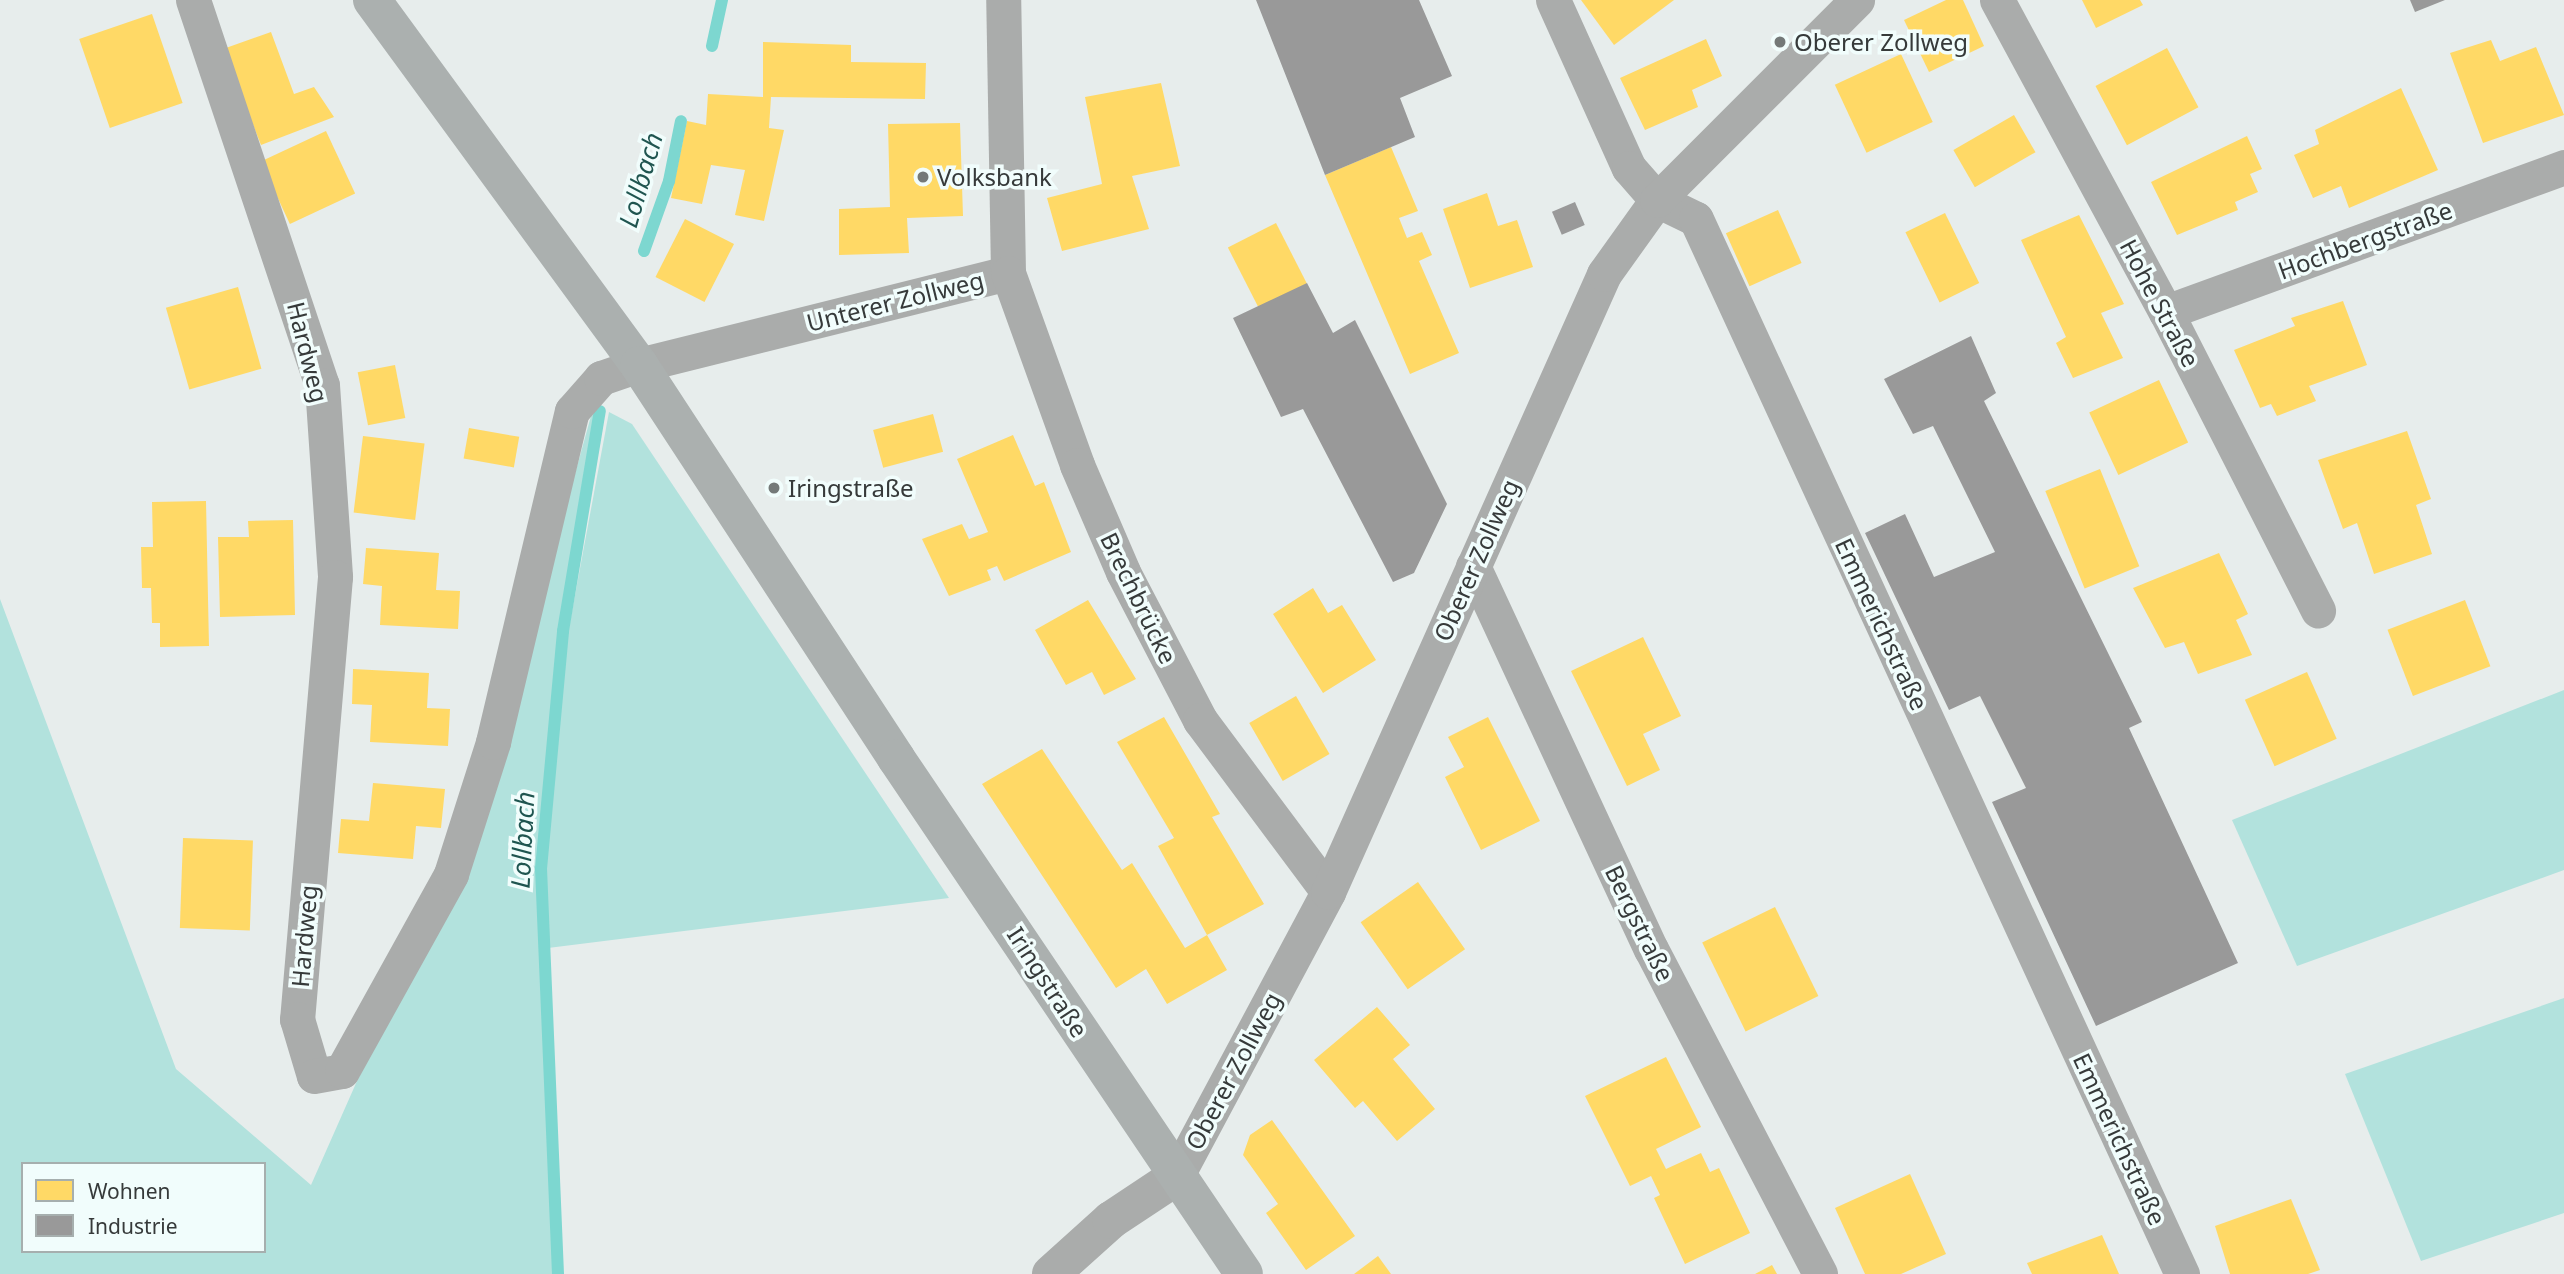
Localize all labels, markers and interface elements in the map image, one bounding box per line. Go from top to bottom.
place label: Oberer Zollweg [1794,28,1968,56]
marker: Oberer Zollweg [1772,34,1788,50]
water label: Lollbach [613,129,669,231]
place label: Volksbank [937,163,1052,191]
marker: Volksbank [915,169,931,185]
street label: Hochbergstraße [2274,195,2456,285]
street label: Hohe Straße [2114,234,2206,372]
street label: Unterer Zollweg [803,265,987,337]
street label: Hardweg [282,299,334,405]
place label: Iringstraße [788,474,914,502]
street label: Oberer Zollweg [1427,475,1525,645]
marker: Iringstraße [766,480,782,496]
street label: Brechbrücke [1095,528,1183,668]
street label: Emmerichstraße [1830,534,1934,714]
water label: Lollbach [505,791,541,889]
street label: Bergstraße [1600,860,1680,986]
street label: Hardweg [285,884,323,988]
street label: Iringstraße [1002,922,1094,1042]
street label: Oberer Zollweg [1179,987,1287,1155]
street label: Emmerichstraße [2068,1049,2172,1229]
legend [21,1162,266,1253]
text: Wohnen [88,1177,171,1205]
text: Industrie [88,1212,178,1240]

